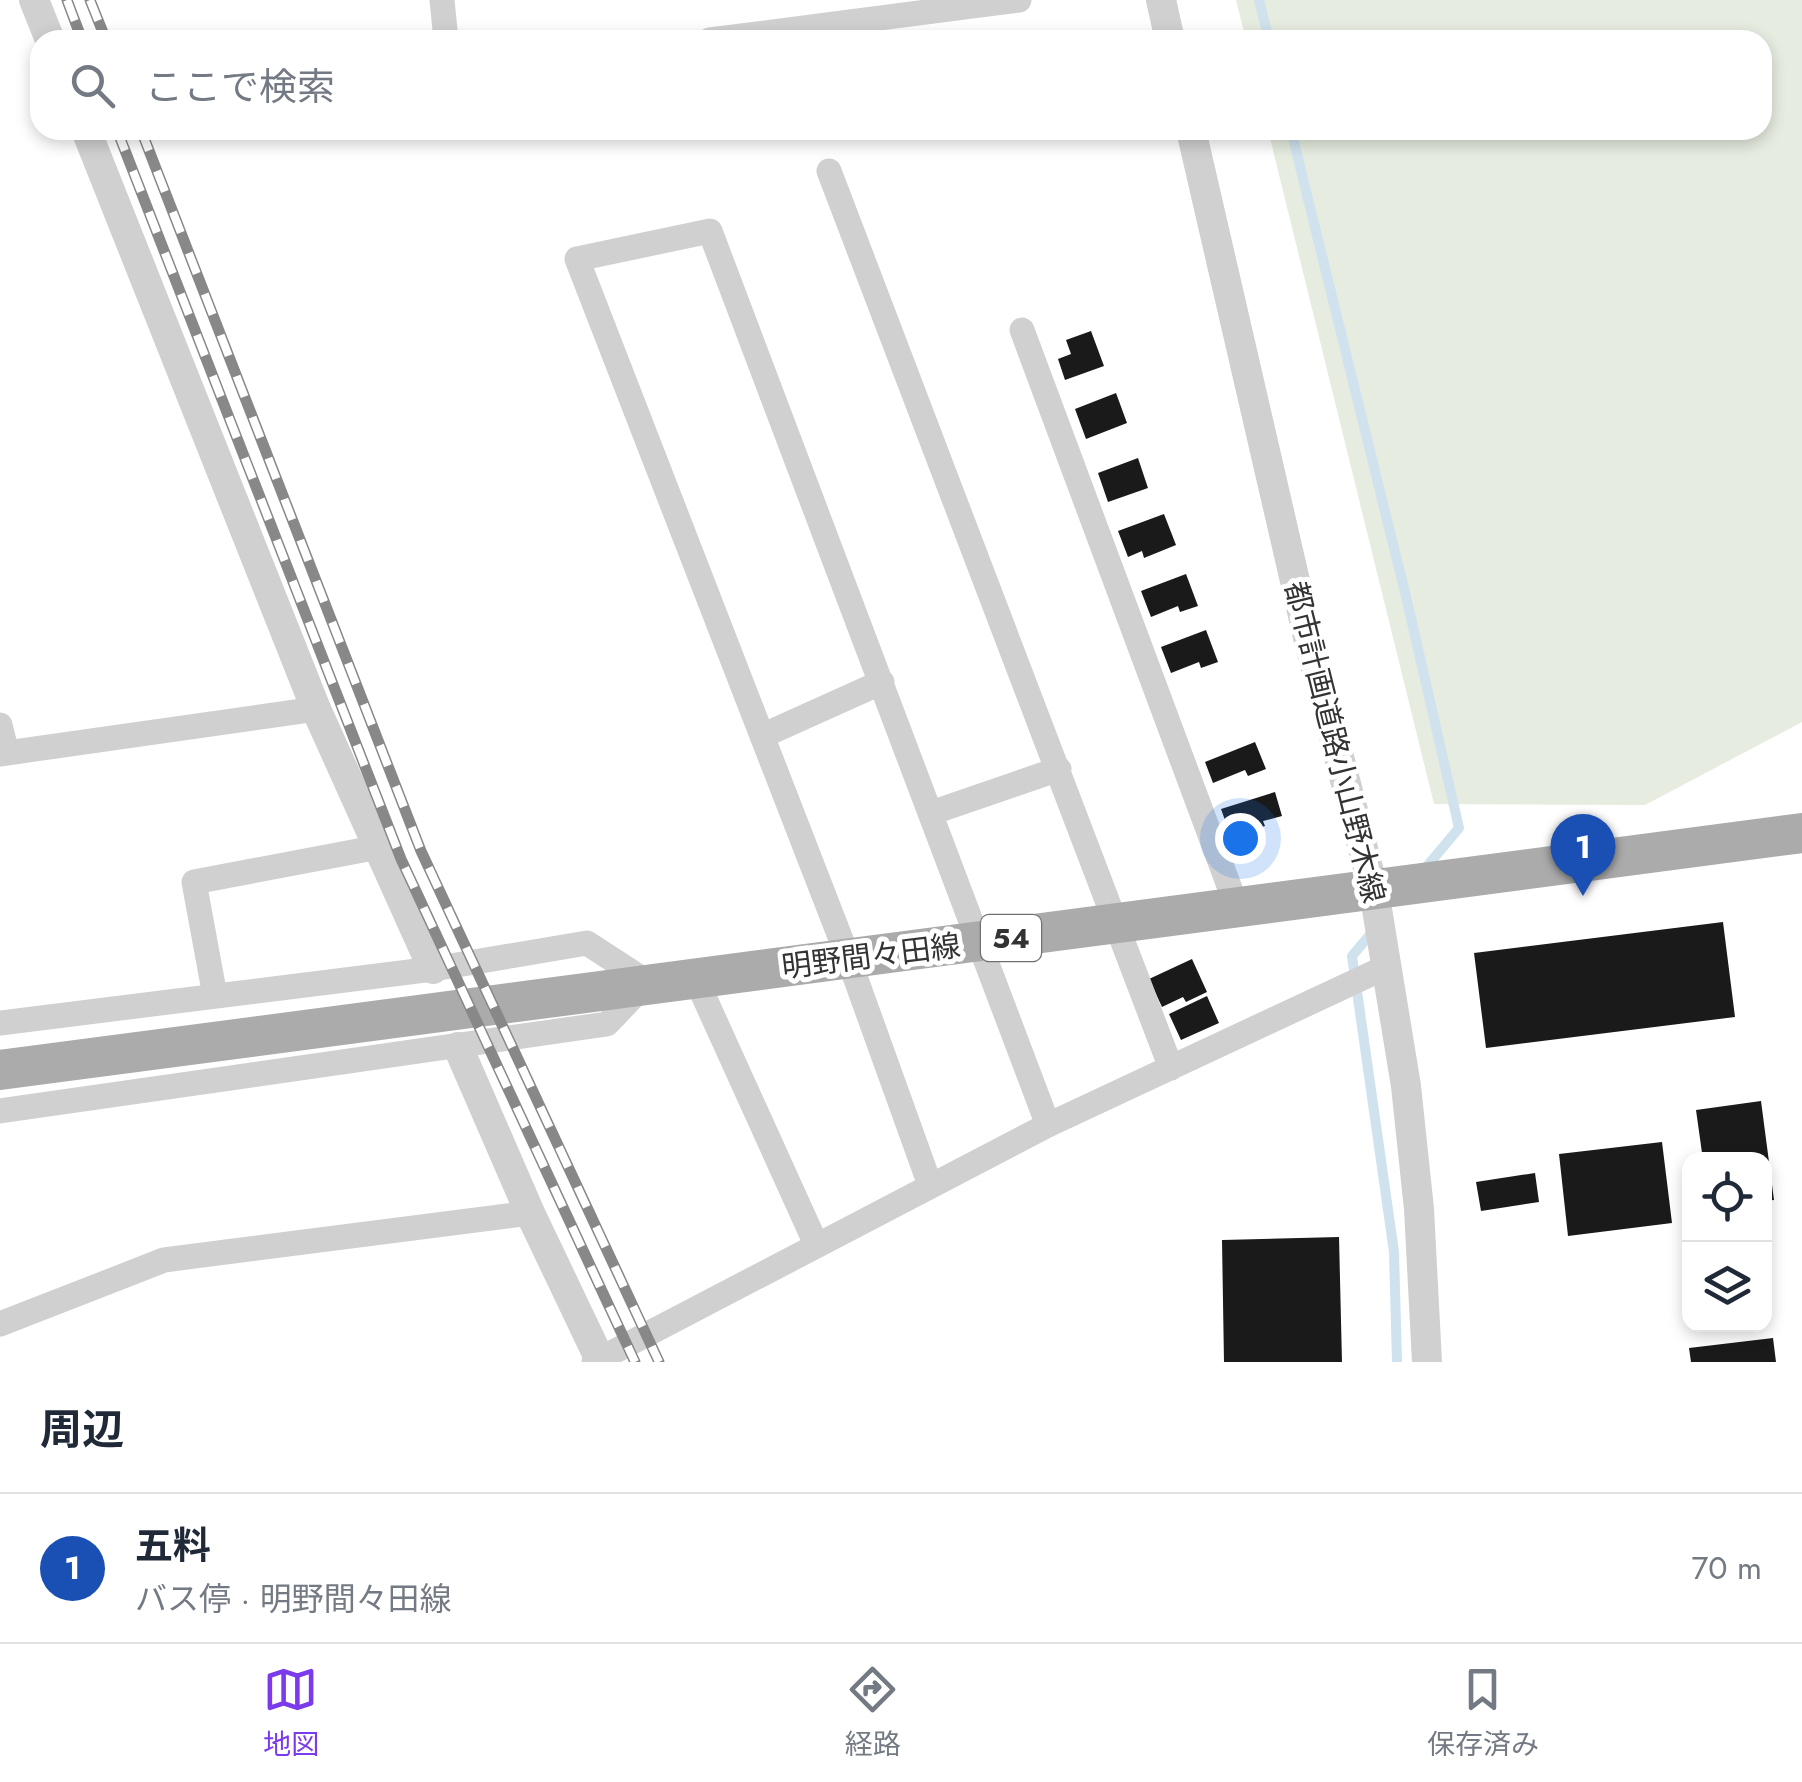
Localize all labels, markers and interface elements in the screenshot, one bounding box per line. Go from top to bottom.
search box [30,30,1772,140]
icon: search [65,58,120,113]
text: ここで検索 [145,59,335,114]
street label: 都市計画道路小山野木線 [1274,577,1396,907]
your location [1215,813,1266,864]
pin: 1 [1550,814,1616,896]
road number: 54 [981,915,1041,961]
street label: 明野間々田線 [779,924,963,988]
map controls [1682,1152,1772,1332]
button: locate [1682,1152,1772,1242]
button: layers [1682,1242,1772,1332]
text: 周辺 [40,1399,124,1460]
text: 五料 [135,1518,211,1573]
text: 1 [64,1545,81,1591]
text: 70 m [1691,1545,1762,1591]
text: バス停 · 明野間々田線 [135,1576,452,1622]
tab: 地図 [263,1662,319,1765]
tab: 経路 [845,1662,901,1765]
tab: 保存済み [1427,1662,1539,1765]

